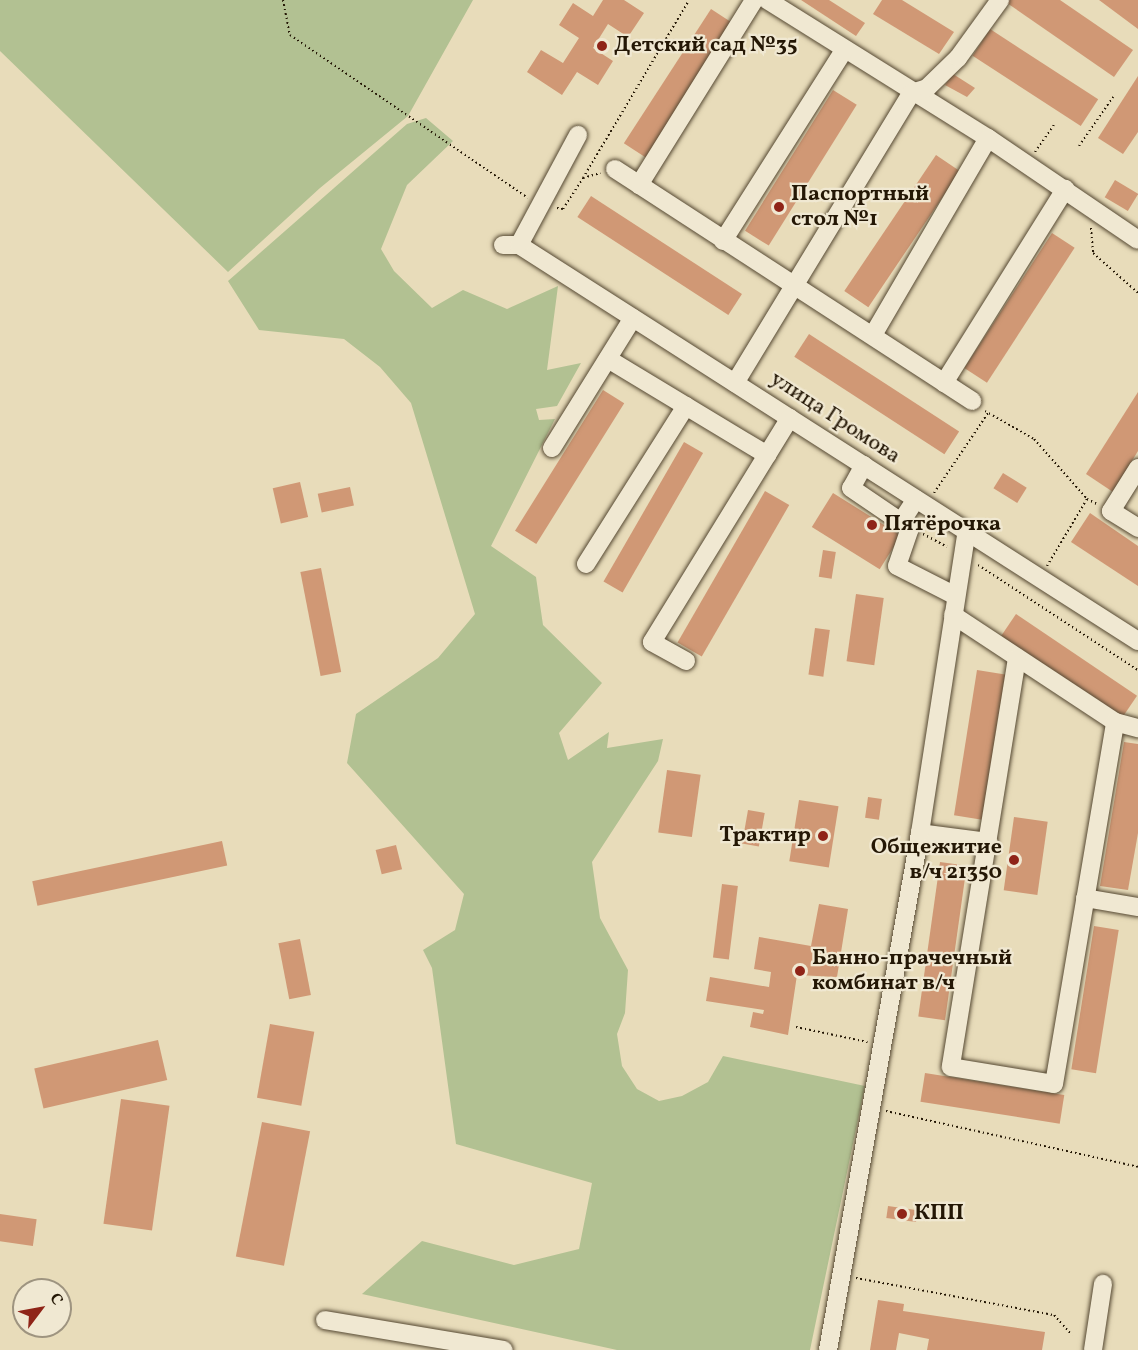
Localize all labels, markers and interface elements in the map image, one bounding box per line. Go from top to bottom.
place label: Детский сад №35 [614,33,798,59]
marker: Детский сад №35 [595,39,609,53]
place label: Паспортный стол №1 [791,181,929,232]
marker: Паспортный стол №1 [772,200,786,214]
street label: улица Громова [765,366,905,470]
place label: Пятёрочка [884,512,1001,538]
marker: Пятёрочка [865,518,879,532]
place label: Трактир [719,823,811,849]
marker: Трактир [816,829,830,843]
place label: Общежитие в/ч 21350 [871,834,1002,885]
marker: Общежитие в/ч 21350 [1007,853,1021,867]
place label: Банно-прачечный комбинат в/ч [812,945,1012,996]
marker: Банно-прачечный комбинат в/ч [793,964,807,978]
place label: КПП [914,1201,964,1227]
marker: КПП [895,1207,909,1221]
north arrow [12,1278,72,1338]
text: С [44,1289,68,1310]

